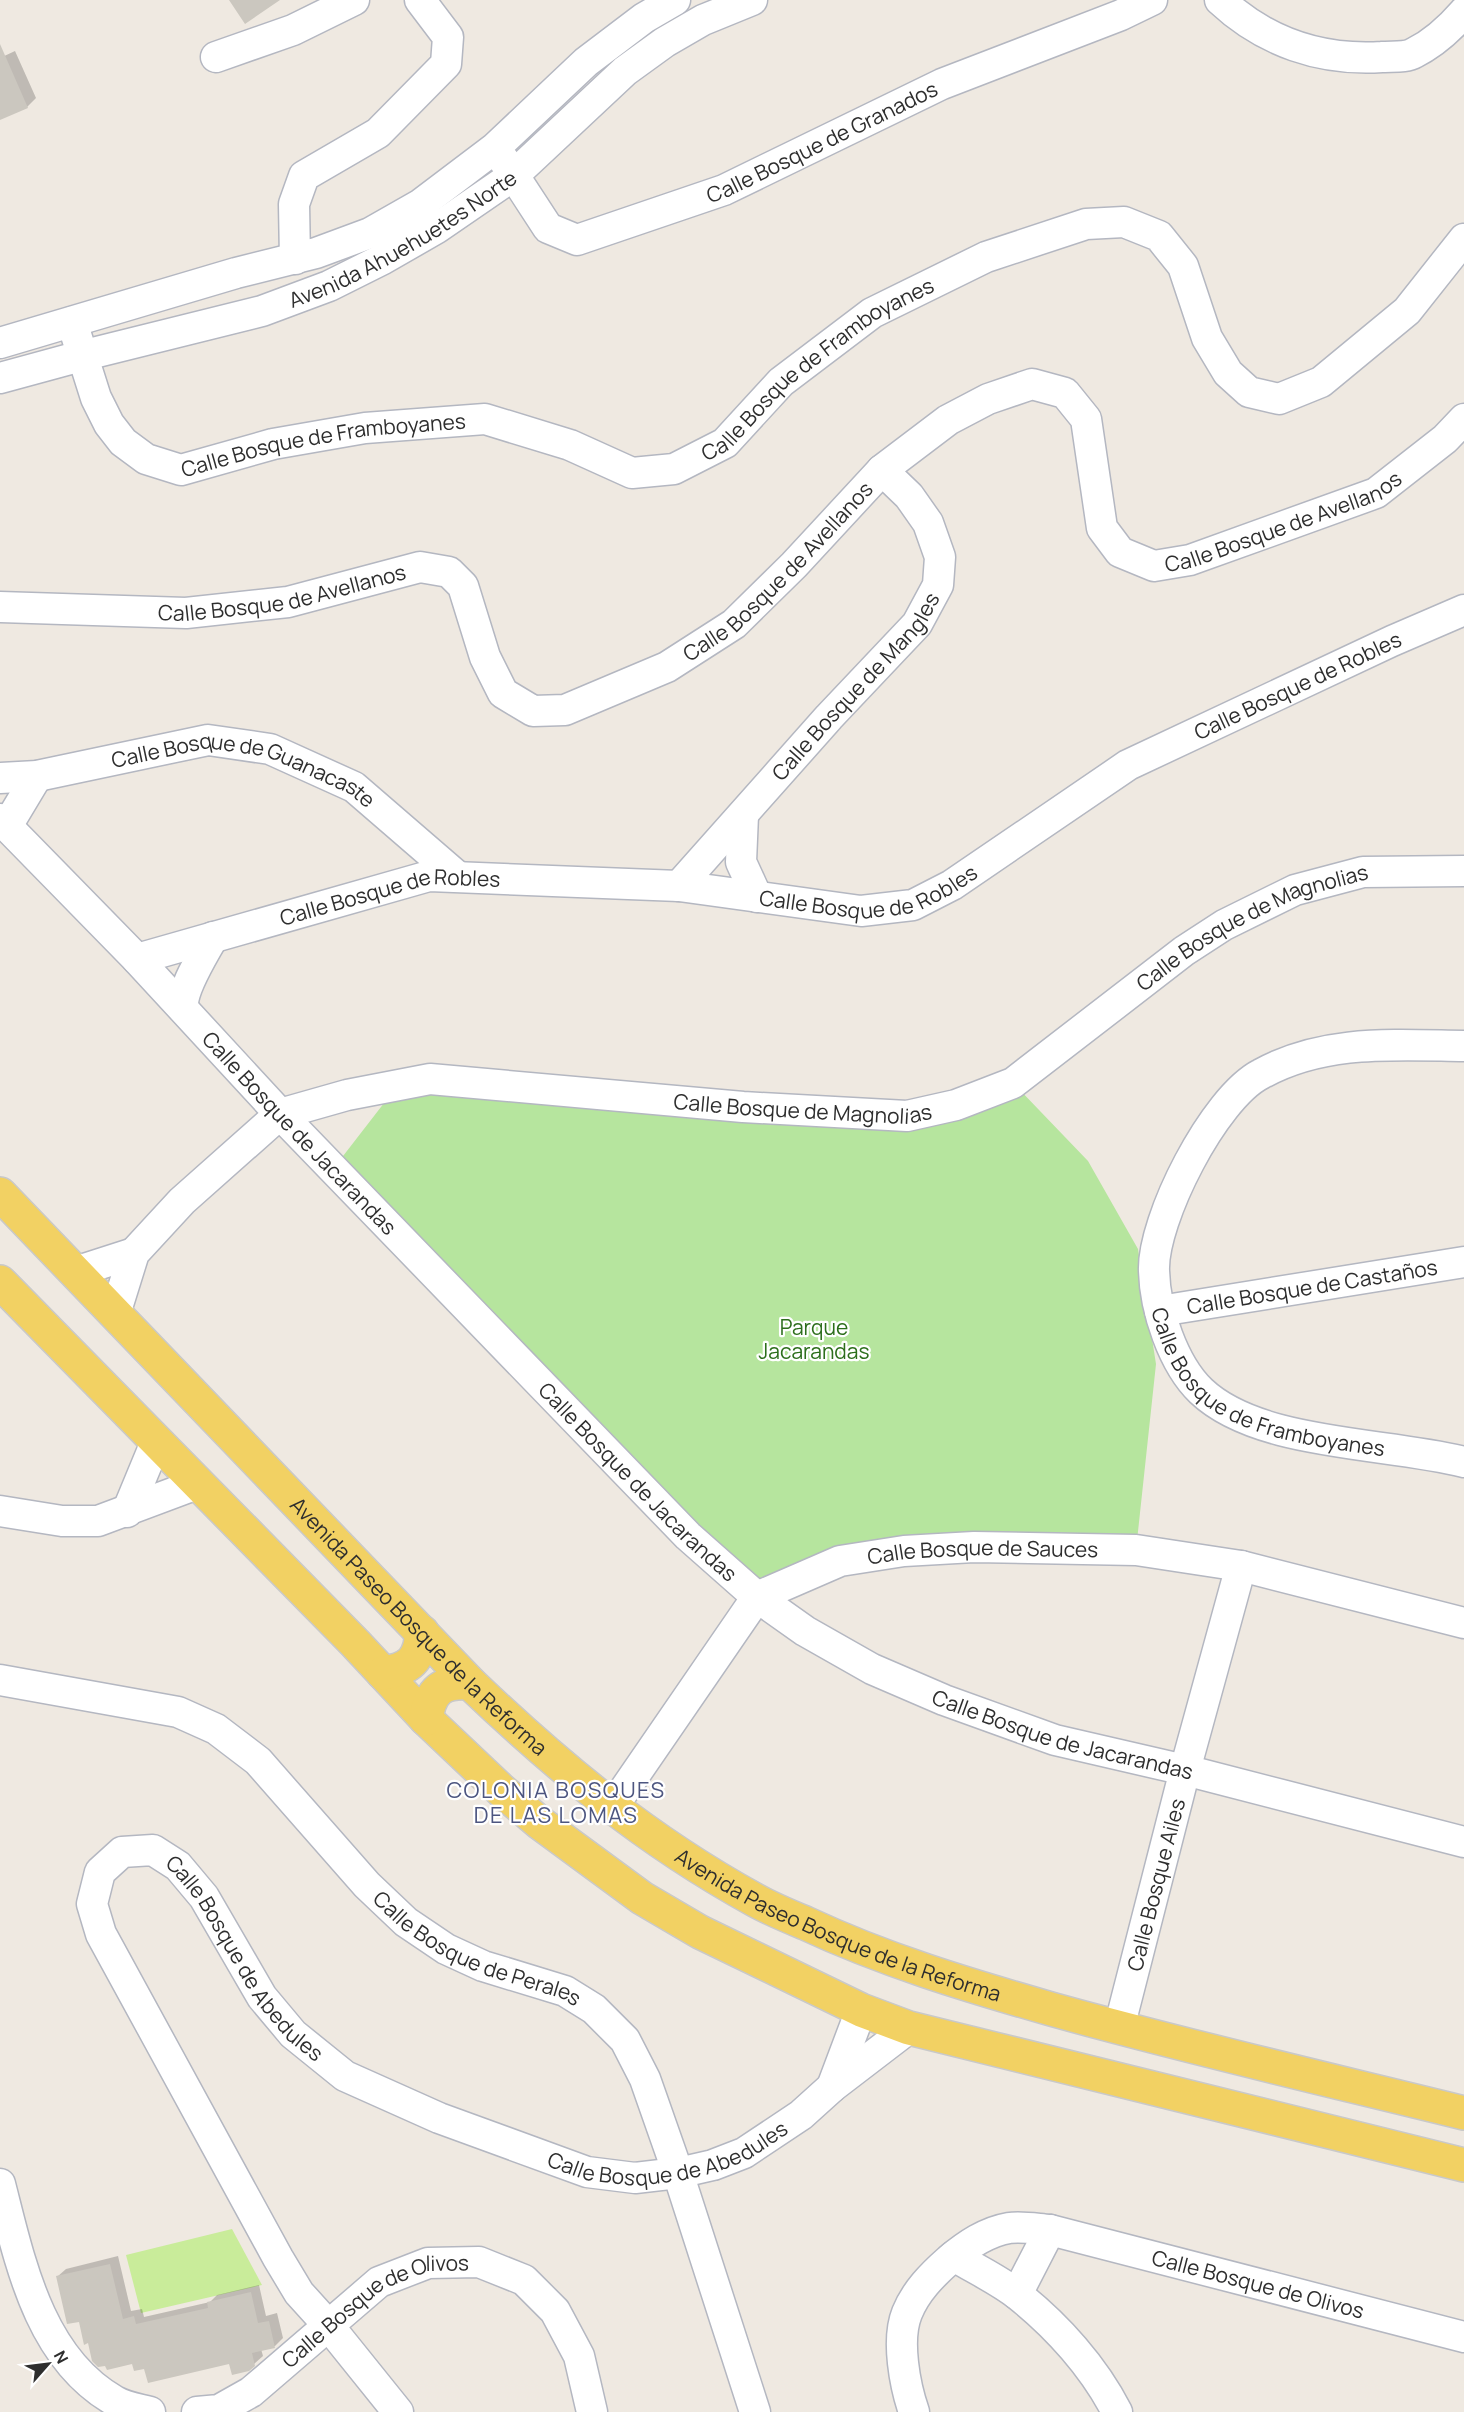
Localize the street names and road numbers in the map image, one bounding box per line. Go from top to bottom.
street label: Calle Bosque de Granados [703,74,942,209]
street label: Avenida Ahuehuetes Norte [285,163,522,314]
street label: Calle Bosque de Framboyanes [696,271,938,467]
street label: Calle Bosque de Framboyanes [178,406,467,483]
street label: Calle Bosque de Avellanos [1163,464,1407,578]
street label: Calle Bosque de Avellanos [677,475,879,667]
street label: Calle Bosque de Avellanos [158,557,409,627]
street label: Calle Bosque de Mangles [765,587,945,786]
street label: Calle Bosque de Robles [1189,625,1405,746]
street label: Calle Bosque de Guanacaste [109,726,381,813]
street label: Calle Bosque de Magnolias [1130,857,1371,997]
street label: Calle Bosque de Robles [758,858,982,925]
street label: Calle Bosque de Robles [277,862,501,932]
street label: Calle Bosque de Jacarandas [196,1025,403,1241]
street label: Calle Bosque de Magnolias [673,1087,934,1130]
street label: Calle Bosque de Castaños [1185,1253,1439,1320]
street label: Calle Bosque de Framboyanes [1145,1304,1387,1462]
street label: Calle Bosque de Jacarandas [533,1376,743,1587]
street label: Avenida Paseo Bosque de la Reforma [285,1491,553,1761]
street label: Calle Bosque de Sauces [865,1533,1099,1571]
street label: Calle Bosque de Jacarandas [928,1683,1196,1786]
street label: Calle Bosque Ailes [1120,1795,1191,1974]
street label: Avenida Paseo Bosque de la Reforma [670,1842,1004,2008]
street label: Calle Bosque de Abedules [161,1848,329,2067]
street label: Calle Bosque de Perales [367,1884,587,2012]
street label: Calle Bosque de Abedules [544,2114,793,2192]
street label: Calle Bosque de Olivos [1149,2243,1367,2325]
street label: Calle Bosque de Olivos [275,2248,469,2374]

